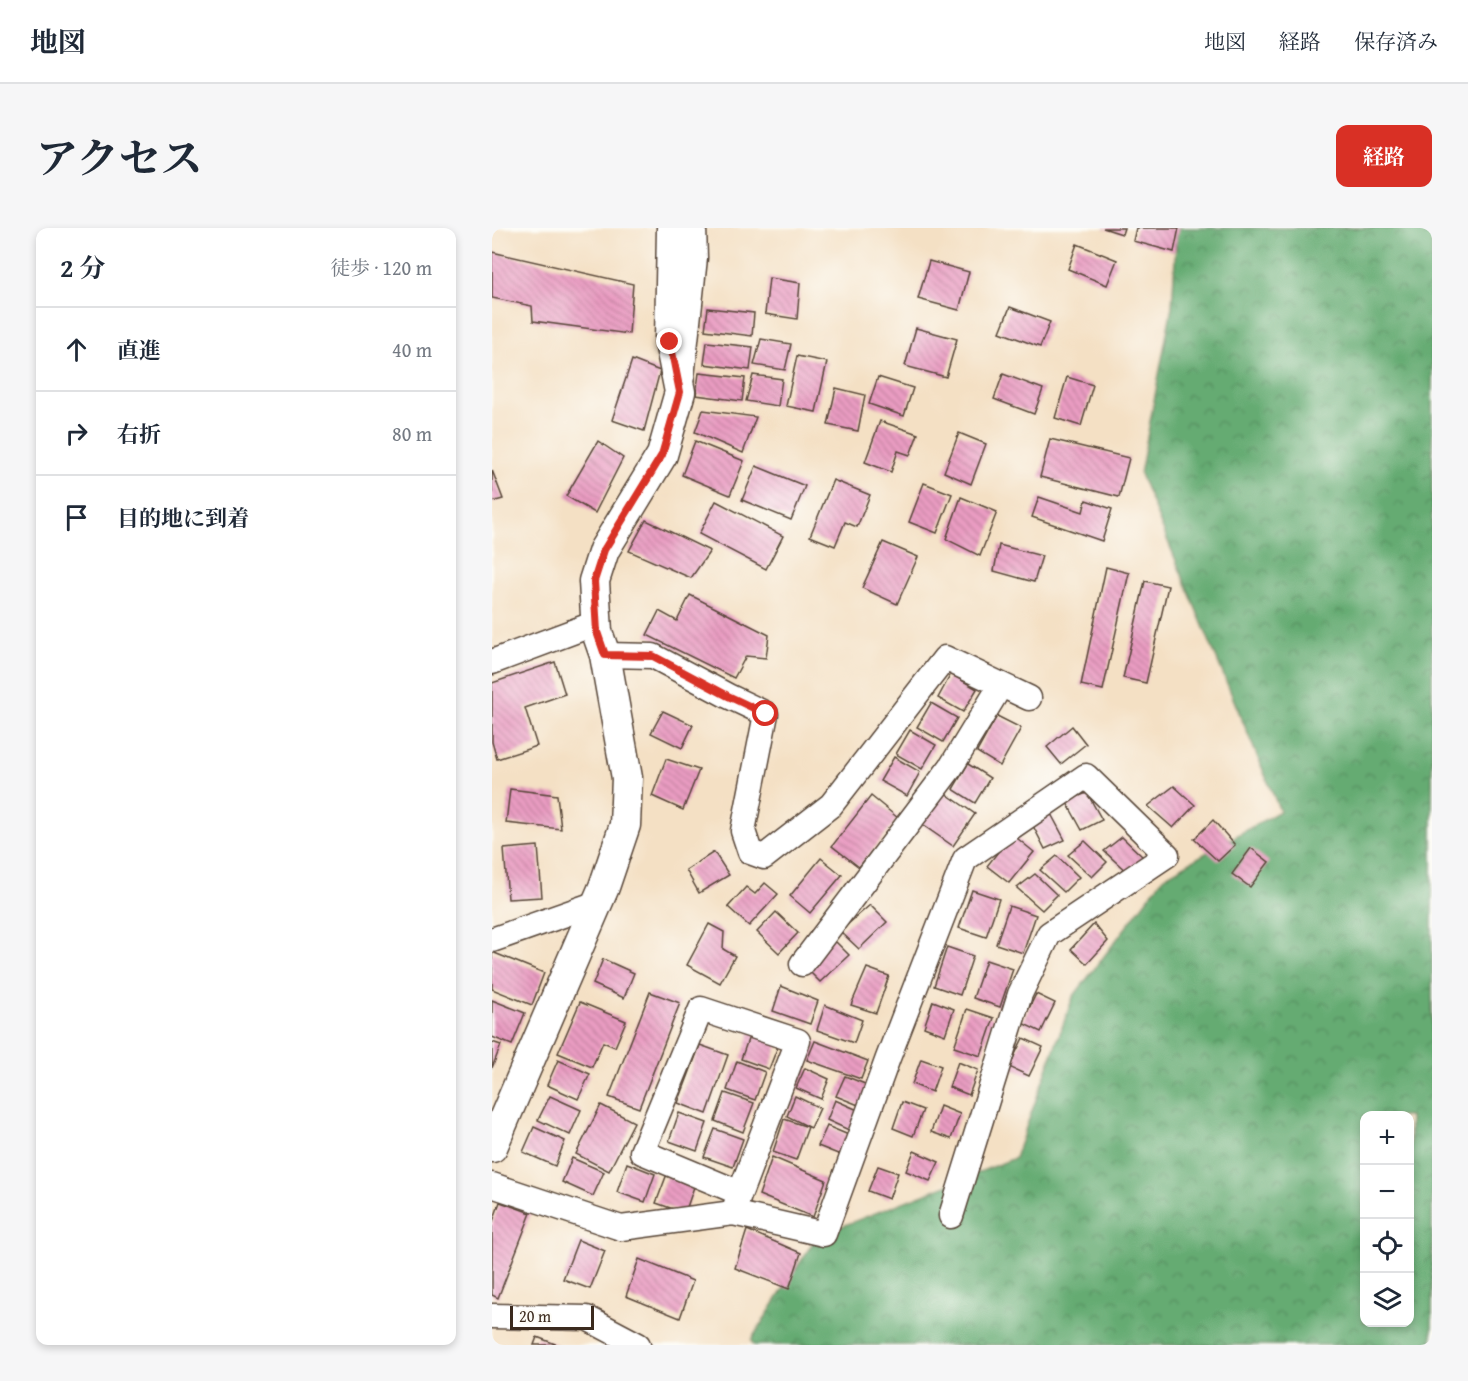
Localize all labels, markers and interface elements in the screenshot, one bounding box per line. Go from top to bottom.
text: 地図 [30,21,86,62]
text: 地図 [1204,26,1246,57]
text: 経路 [1279,26,1321,57]
text: 保存済み [1354,26,1438,57]
button: 経路 [1336,125,1432,187]
text: アクセス [36,127,203,188]
text: 2 分 [60,248,105,287]
text: 徒歩 · 120 m [330,253,432,282]
route end [656,328,682,354]
icon: ahead [60,333,93,366]
text: 直進 [117,334,161,366]
text: 40 m [392,335,432,364]
icon: right [60,417,93,450]
text: 右折 [117,418,161,450]
text: 80 m [392,419,432,448]
icon: arrive [60,501,93,534]
text: 目的地に到着 [117,502,249,534]
route start [752,700,778,726]
map controls [1360,1111,1414,1327]
button: + [1360,1111,1414,1165]
button: − [1360,1165,1414,1219]
button: locate [1360,1219,1414,1273]
button: layers [1360,1273,1414,1327]
scale bar [510,1303,594,1330]
text: 20 m [519,1304,551,1328]

